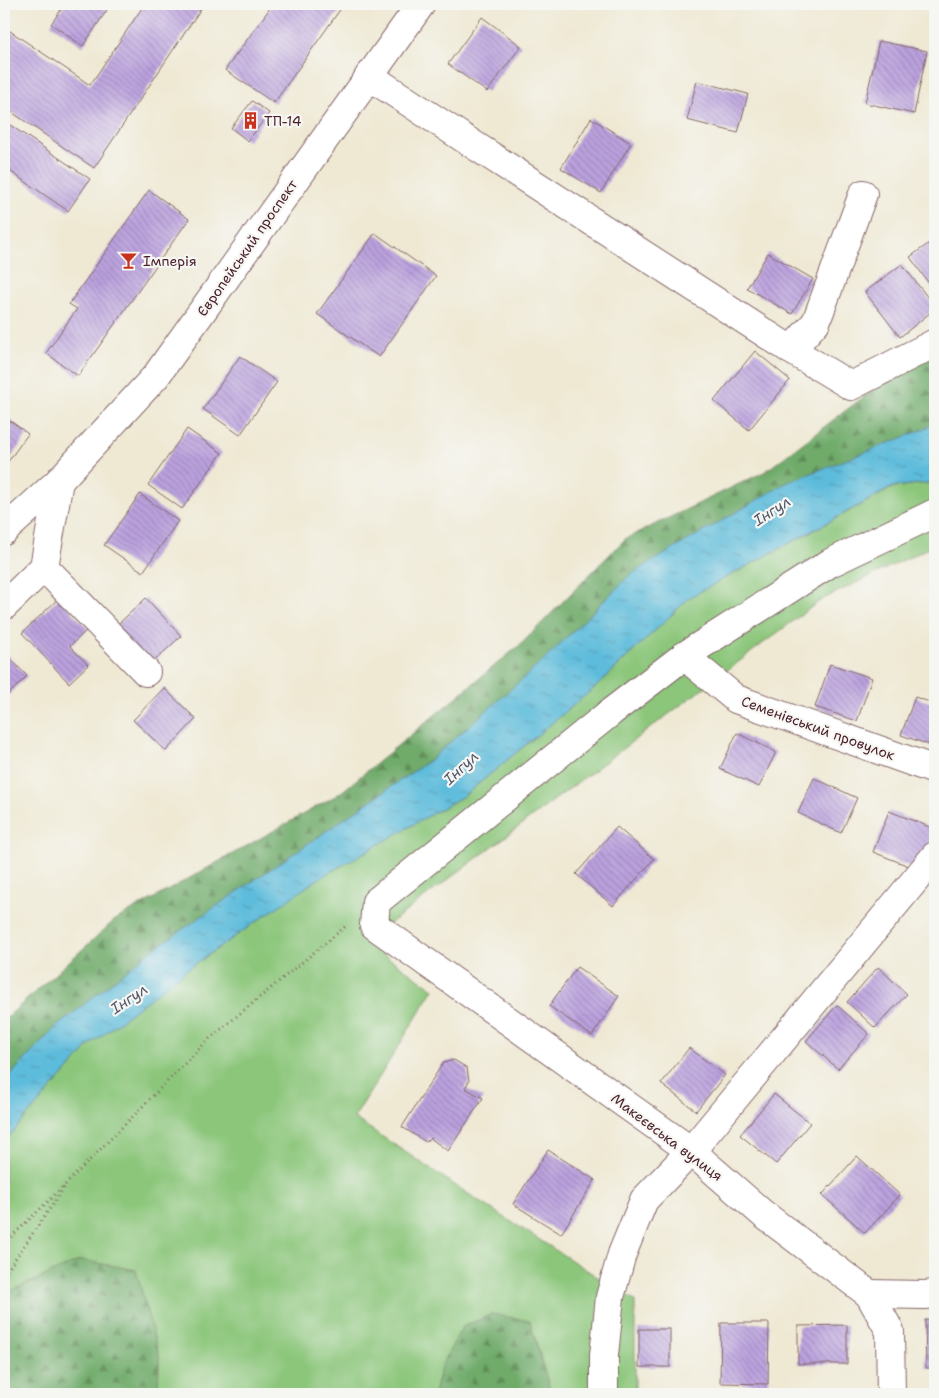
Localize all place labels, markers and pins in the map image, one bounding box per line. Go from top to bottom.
building icon: ТП-14 [240,111,260,131]
place label: ТП-14 [264,112,302,130]
bar icon: Імперія [119,251,139,271]
place label: Імперія [143,252,197,270]

